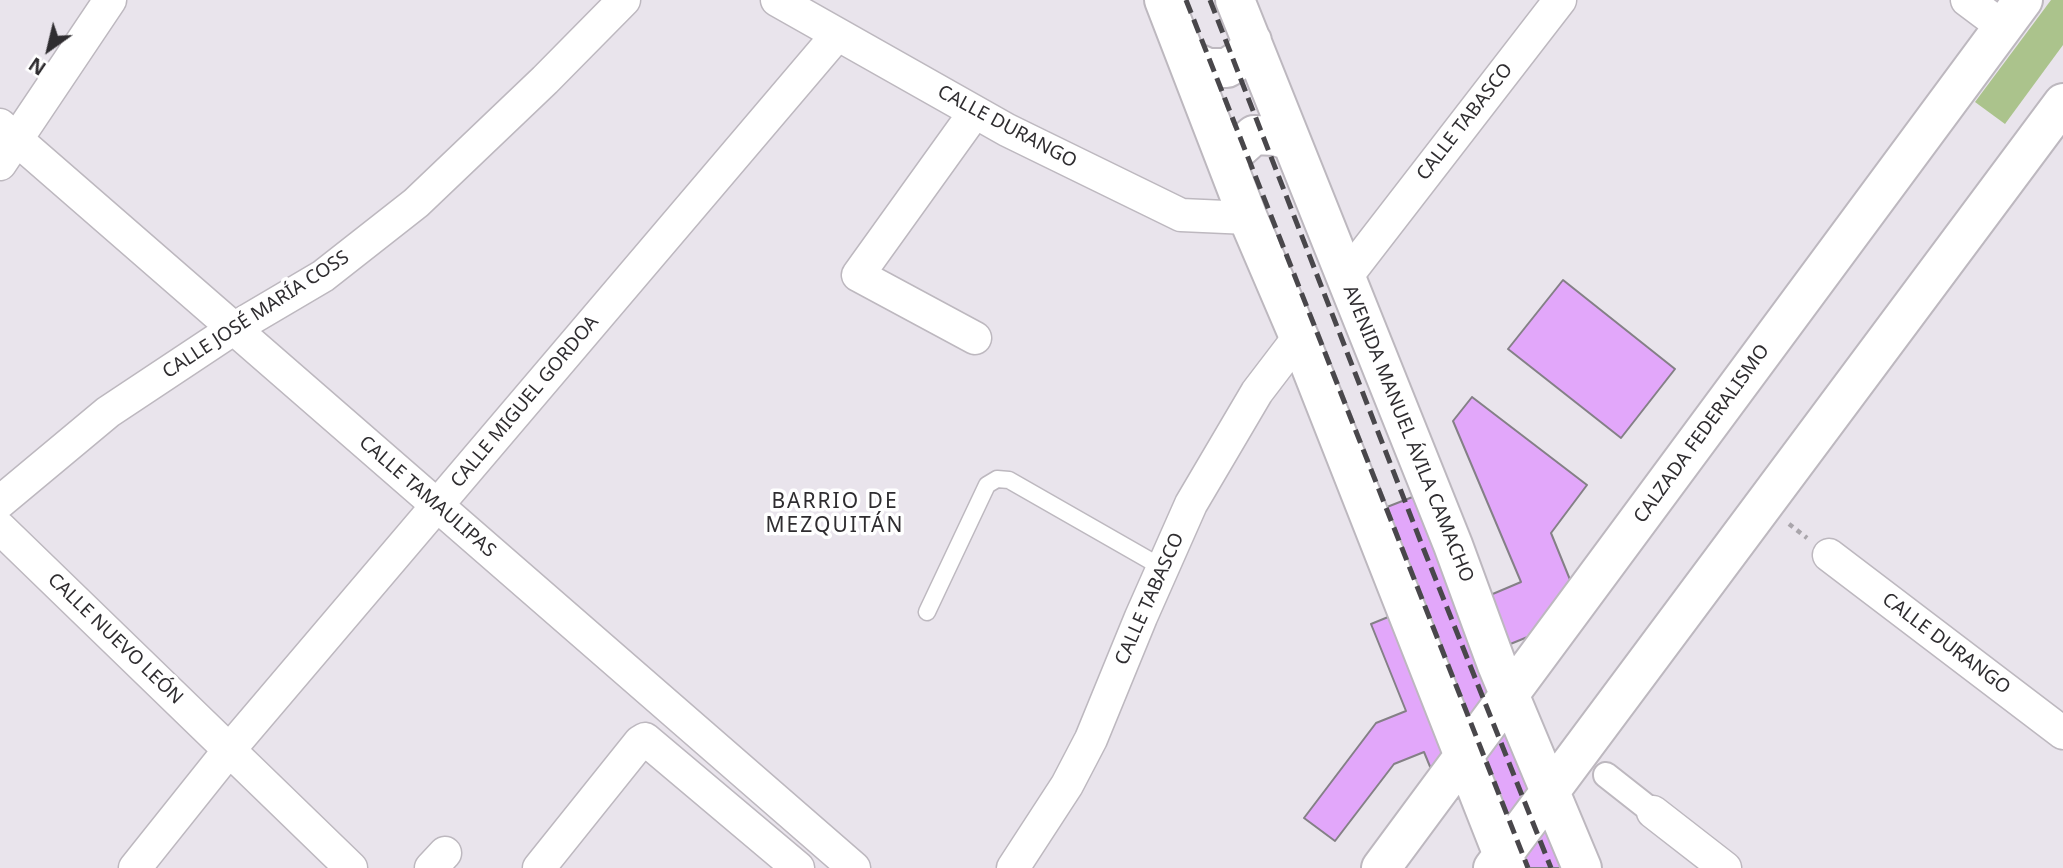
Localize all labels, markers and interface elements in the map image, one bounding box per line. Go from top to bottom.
north arrow [14,14,84,84]
text: N [24,51,51,82]
street label: CALLE TABASCO [1412,59,1518,185]
street label: CALLE DURANGO [933,81,1081,173]
street label: CALLE JOSÉ MARÍA COSS [159,246,353,384]
street label: AVENIDA MANUEL ÁVILA CAMACHO [1338,282,1478,586]
street label: CALLE MIGUEL GORDOA [446,311,604,493]
street label: CALZADA FEDERALISMO [1629,340,1775,528]
street label: CALLE TAMAULIPAS [354,431,500,563]
district label: BARRIO DE MEZQUITÁN [767,489,903,539]
street label: CALLE TABASCO [1111,529,1189,669]
street label: CALLE NUEVO LEÓN [43,569,187,709]
street label: CALLE DURANGO [1877,588,2015,700]

